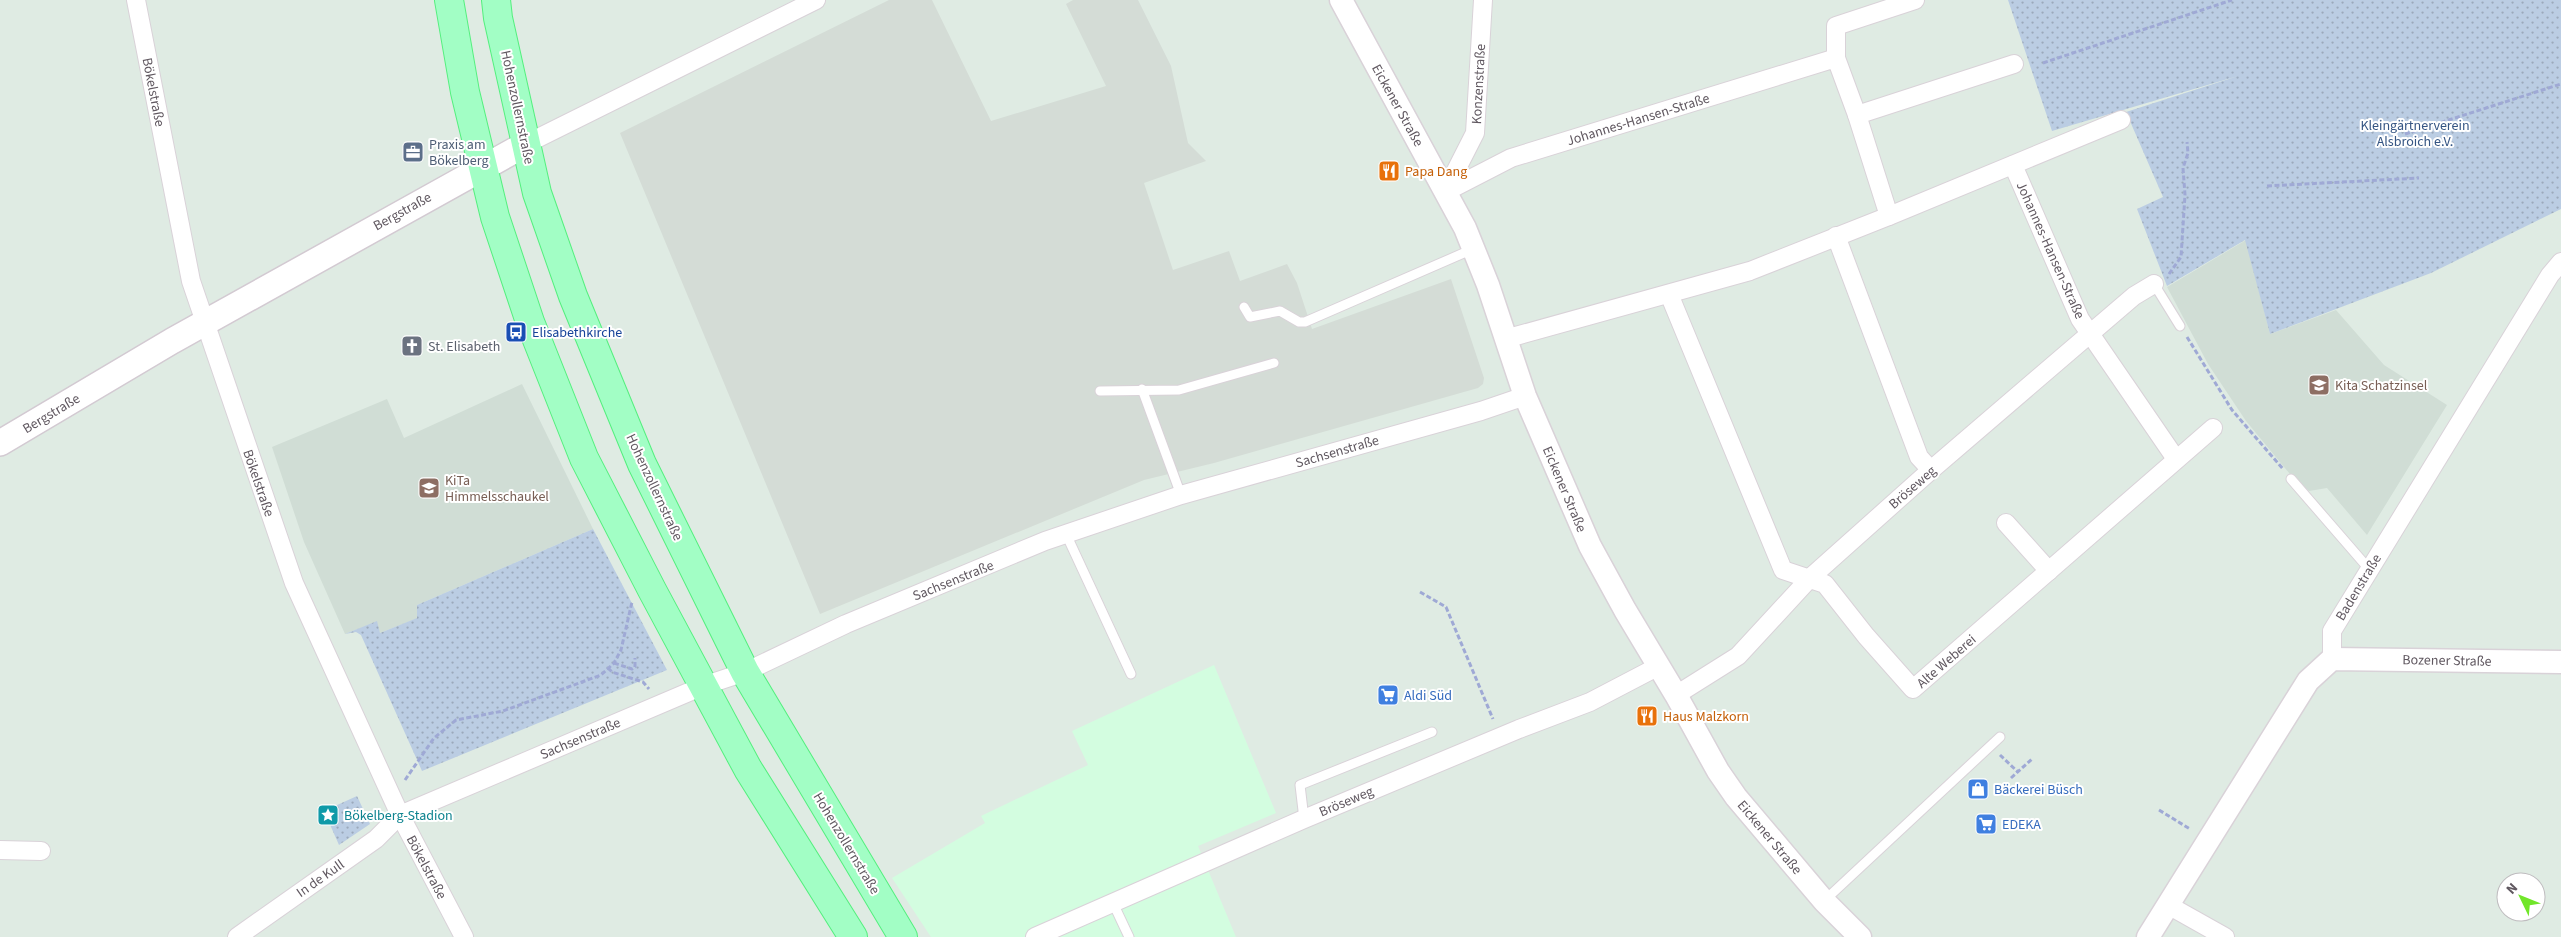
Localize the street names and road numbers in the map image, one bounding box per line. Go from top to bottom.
street label: Konzenstraße [1467,43,1491,125]
street label: Hohenzollernstraße [495,48,539,166]
street label: Bökelstraße [137,56,170,128]
street label: Eickener Straße [1366,61,1428,150]
street label: Johannes-Hansen-Straße [1564,89,1712,151]
street label: Johannes-Hansen-Straße [2011,179,2089,322]
street label: Bergstraße [370,188,435,236]
street label: Bergstraße [19,389,84,439]
street label: Sachsenstraße [1293,430,1381,473]
street label: Hohenzollernstraße [621,431,688,544]
street label: Eickener Straße [1537,443,1591,535]
street label: Bökelstraße [237,447,279,520]
street label: Bröseweg [1884,461,1941,514]
street label: Badenstraße [2331,550,2387,625]
street label: Sachsenstraße [910,556,997,606]
street label: Alte Weberei [1912,630,1981,693]
street label: Bozener Straße [2402,650,2492,672]
street label: Sachsenstraße [537,713,624,765]
street label: Bröseweg [1316,782,1377,822]
street label: Hohenzollernstraße [808,789,885,898]
street label: Eickener Straße [1732,796,1806,879]
street label: Bökelstraße [401,832,451,903]
street label: In de Kull [293,855,349,903]

